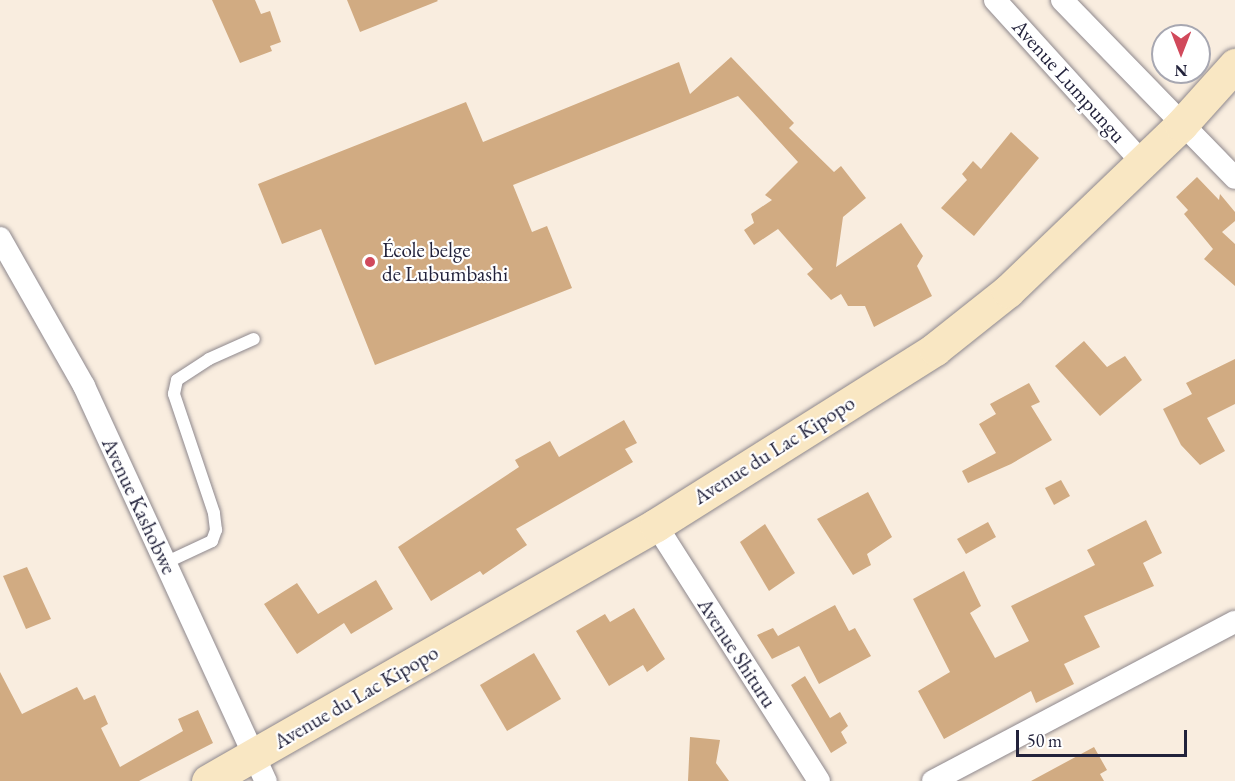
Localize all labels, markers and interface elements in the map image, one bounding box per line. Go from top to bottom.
street label: Avenue Lumpungu [1007,14,1131,148]
north arrow [1151,24,1211,84]
text: N [1175,60,1187,81]
place label: École belge de Lubumbashi [382,237,508,287]
marker: École belge de Lubumbashi [363,255,377,269]
street label: Avenue du Lac Kipopo [689,390,859,510]
street label: Avenue Kashobwe [96,434,182,578]
street label: Avenue Shituru [692,593,782,713]
street label: Avenue du Lac Kipopo [269,640,443,754]
scale bar [1019,718,1190,756]
text: 50 m [1027,729,1062,752]

